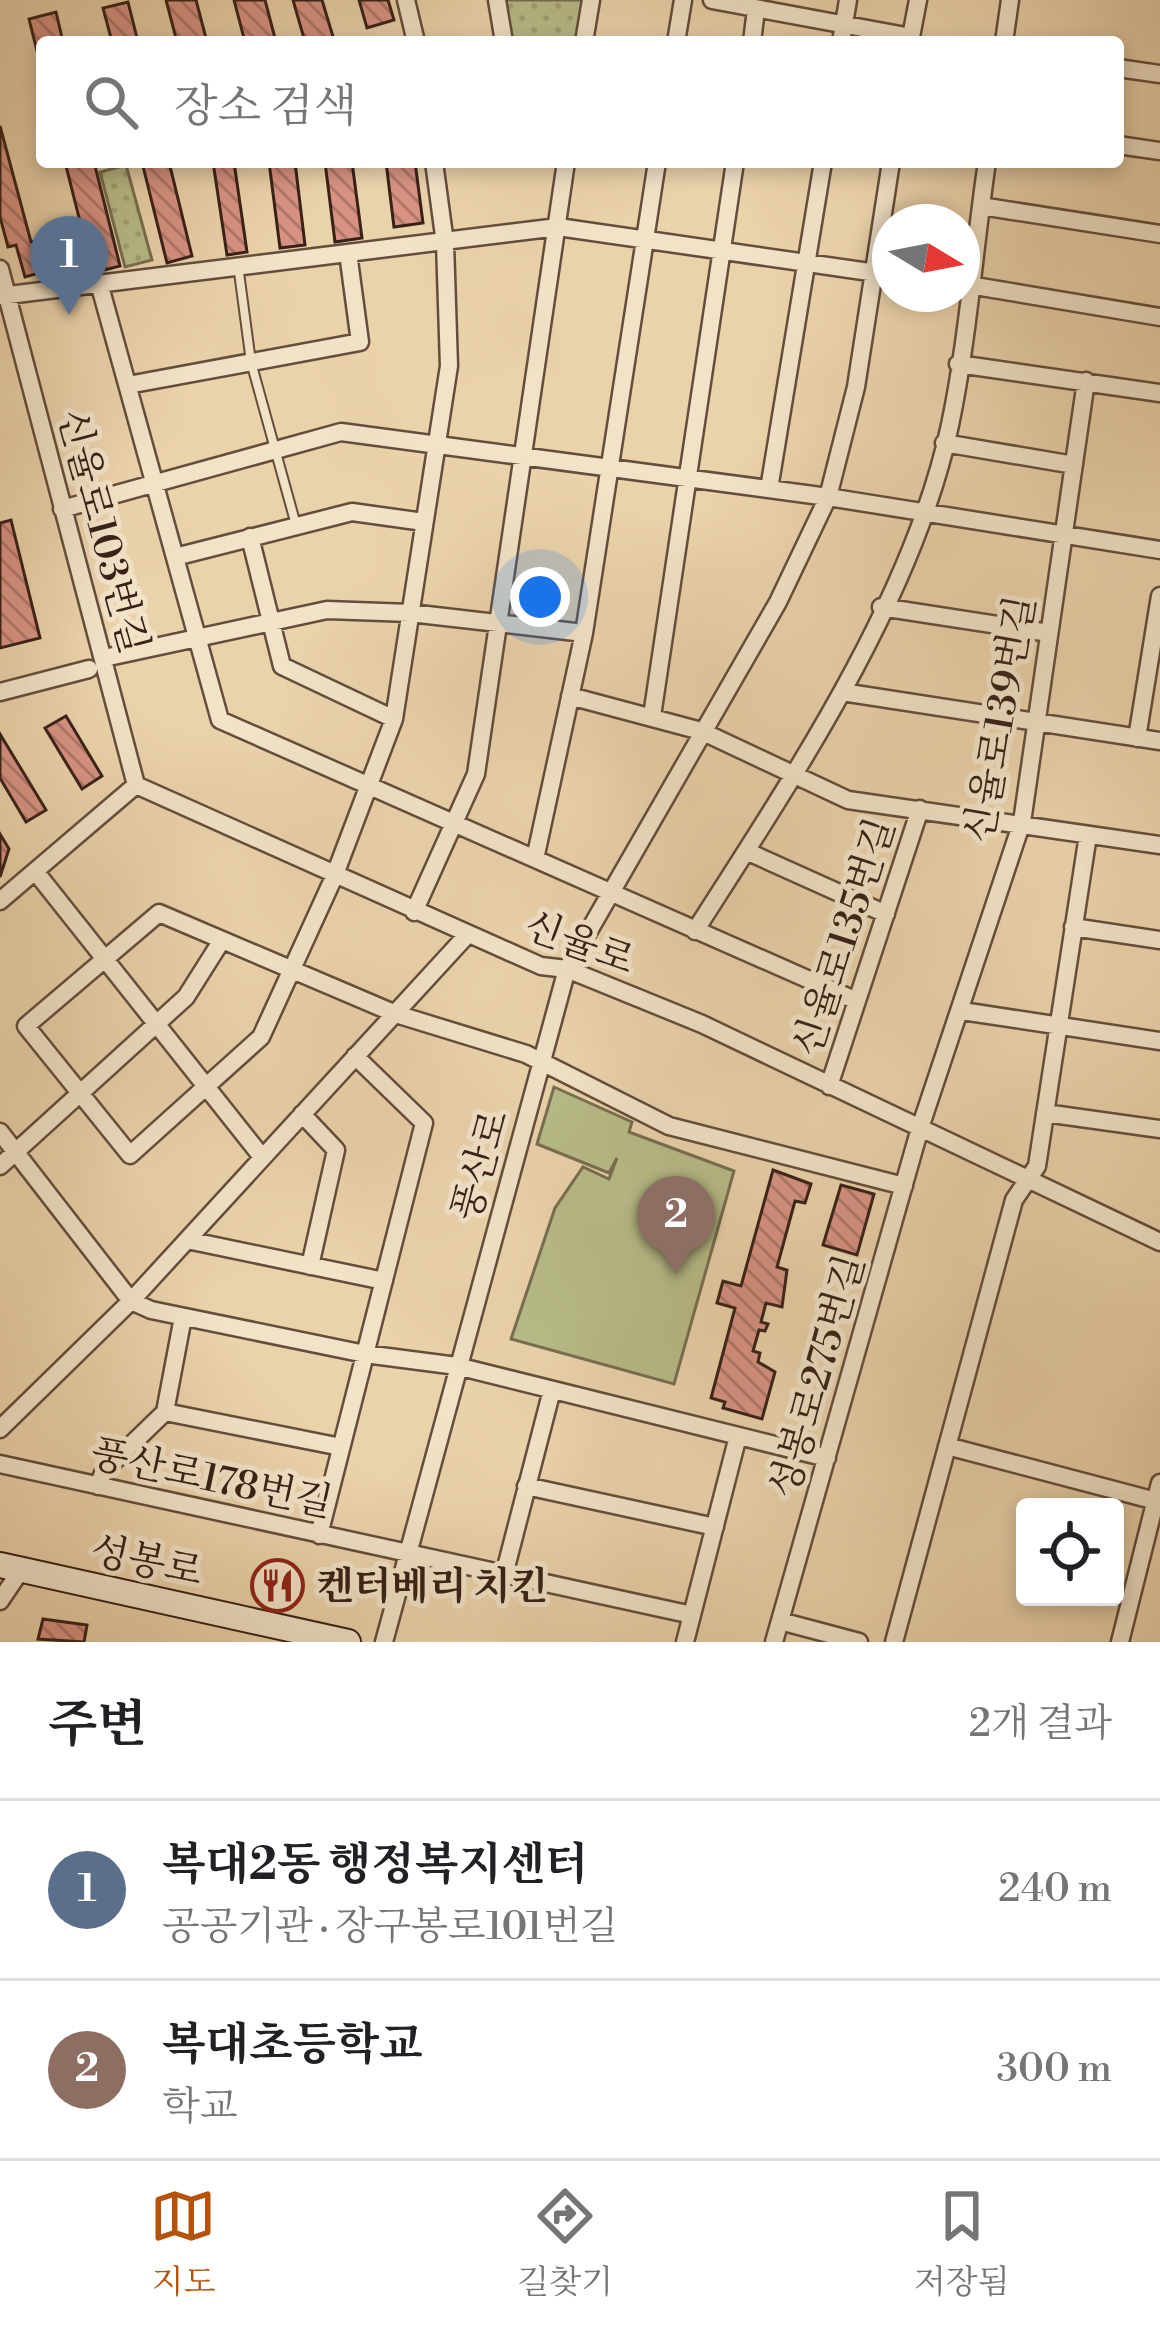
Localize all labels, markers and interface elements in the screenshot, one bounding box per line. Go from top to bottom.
search box [36,36,1124,168]
icon: search [78,69,144,135]
text: 장소 검색 [174,79,357,136]
north arrow [872,204,980,312]
pin: 1 [30,216,108,315]
street label: 신율로103번길 [45,404,158,659]
your location [510,567,570,627]
street label: 신율로139번길 [956,592,1047,847]
street label: 신율로135번길 [784,812,907,1063]
street label: 신율로 [518,902,641,987]
street label: 풍산로 [442,1105,521,1227]
pin: 2 [637,1176,715,1275]
street label: 성봉로275번길 [760,1249,877,1504]
street label: 풍산로178번길 [86,1430,337,1529]
map controls [1016,1498,1124,1606]
button: locate [1016,1498,1124,1606]
street label: 성봉로 [86,1527,207,1598]
restaurant icon: 켄터베리 치킨 [249,1557,305,1613]
place label: 켄터베리 치킨 [316,1563,548,1612]
text: 주변 [48,1694,147,1758]
text: 2개 결과 [969,1700,1112,1749]
text: 복대2동 행정복지센터 [162,1837,589,1894]
text: 1 [78,1865,96,1914]
text: 240 m [998,1865,1112,1914]
text: 공공기관 · 장구봉로101번길 [162,1903,618,1952]
text: 복대초등학교 [162,2017,423,2074]
text: 2 [75,2045,99,2094]
text: 300 m [997,2045,1112,2094]
text: 학교 [162,2083,237,2132]
tab: 지도 [150,2183,216,2304]
tab: 길찾기 [517,2183,613,2304]
tab: 저장됨 [914,2183,1010,2304]

